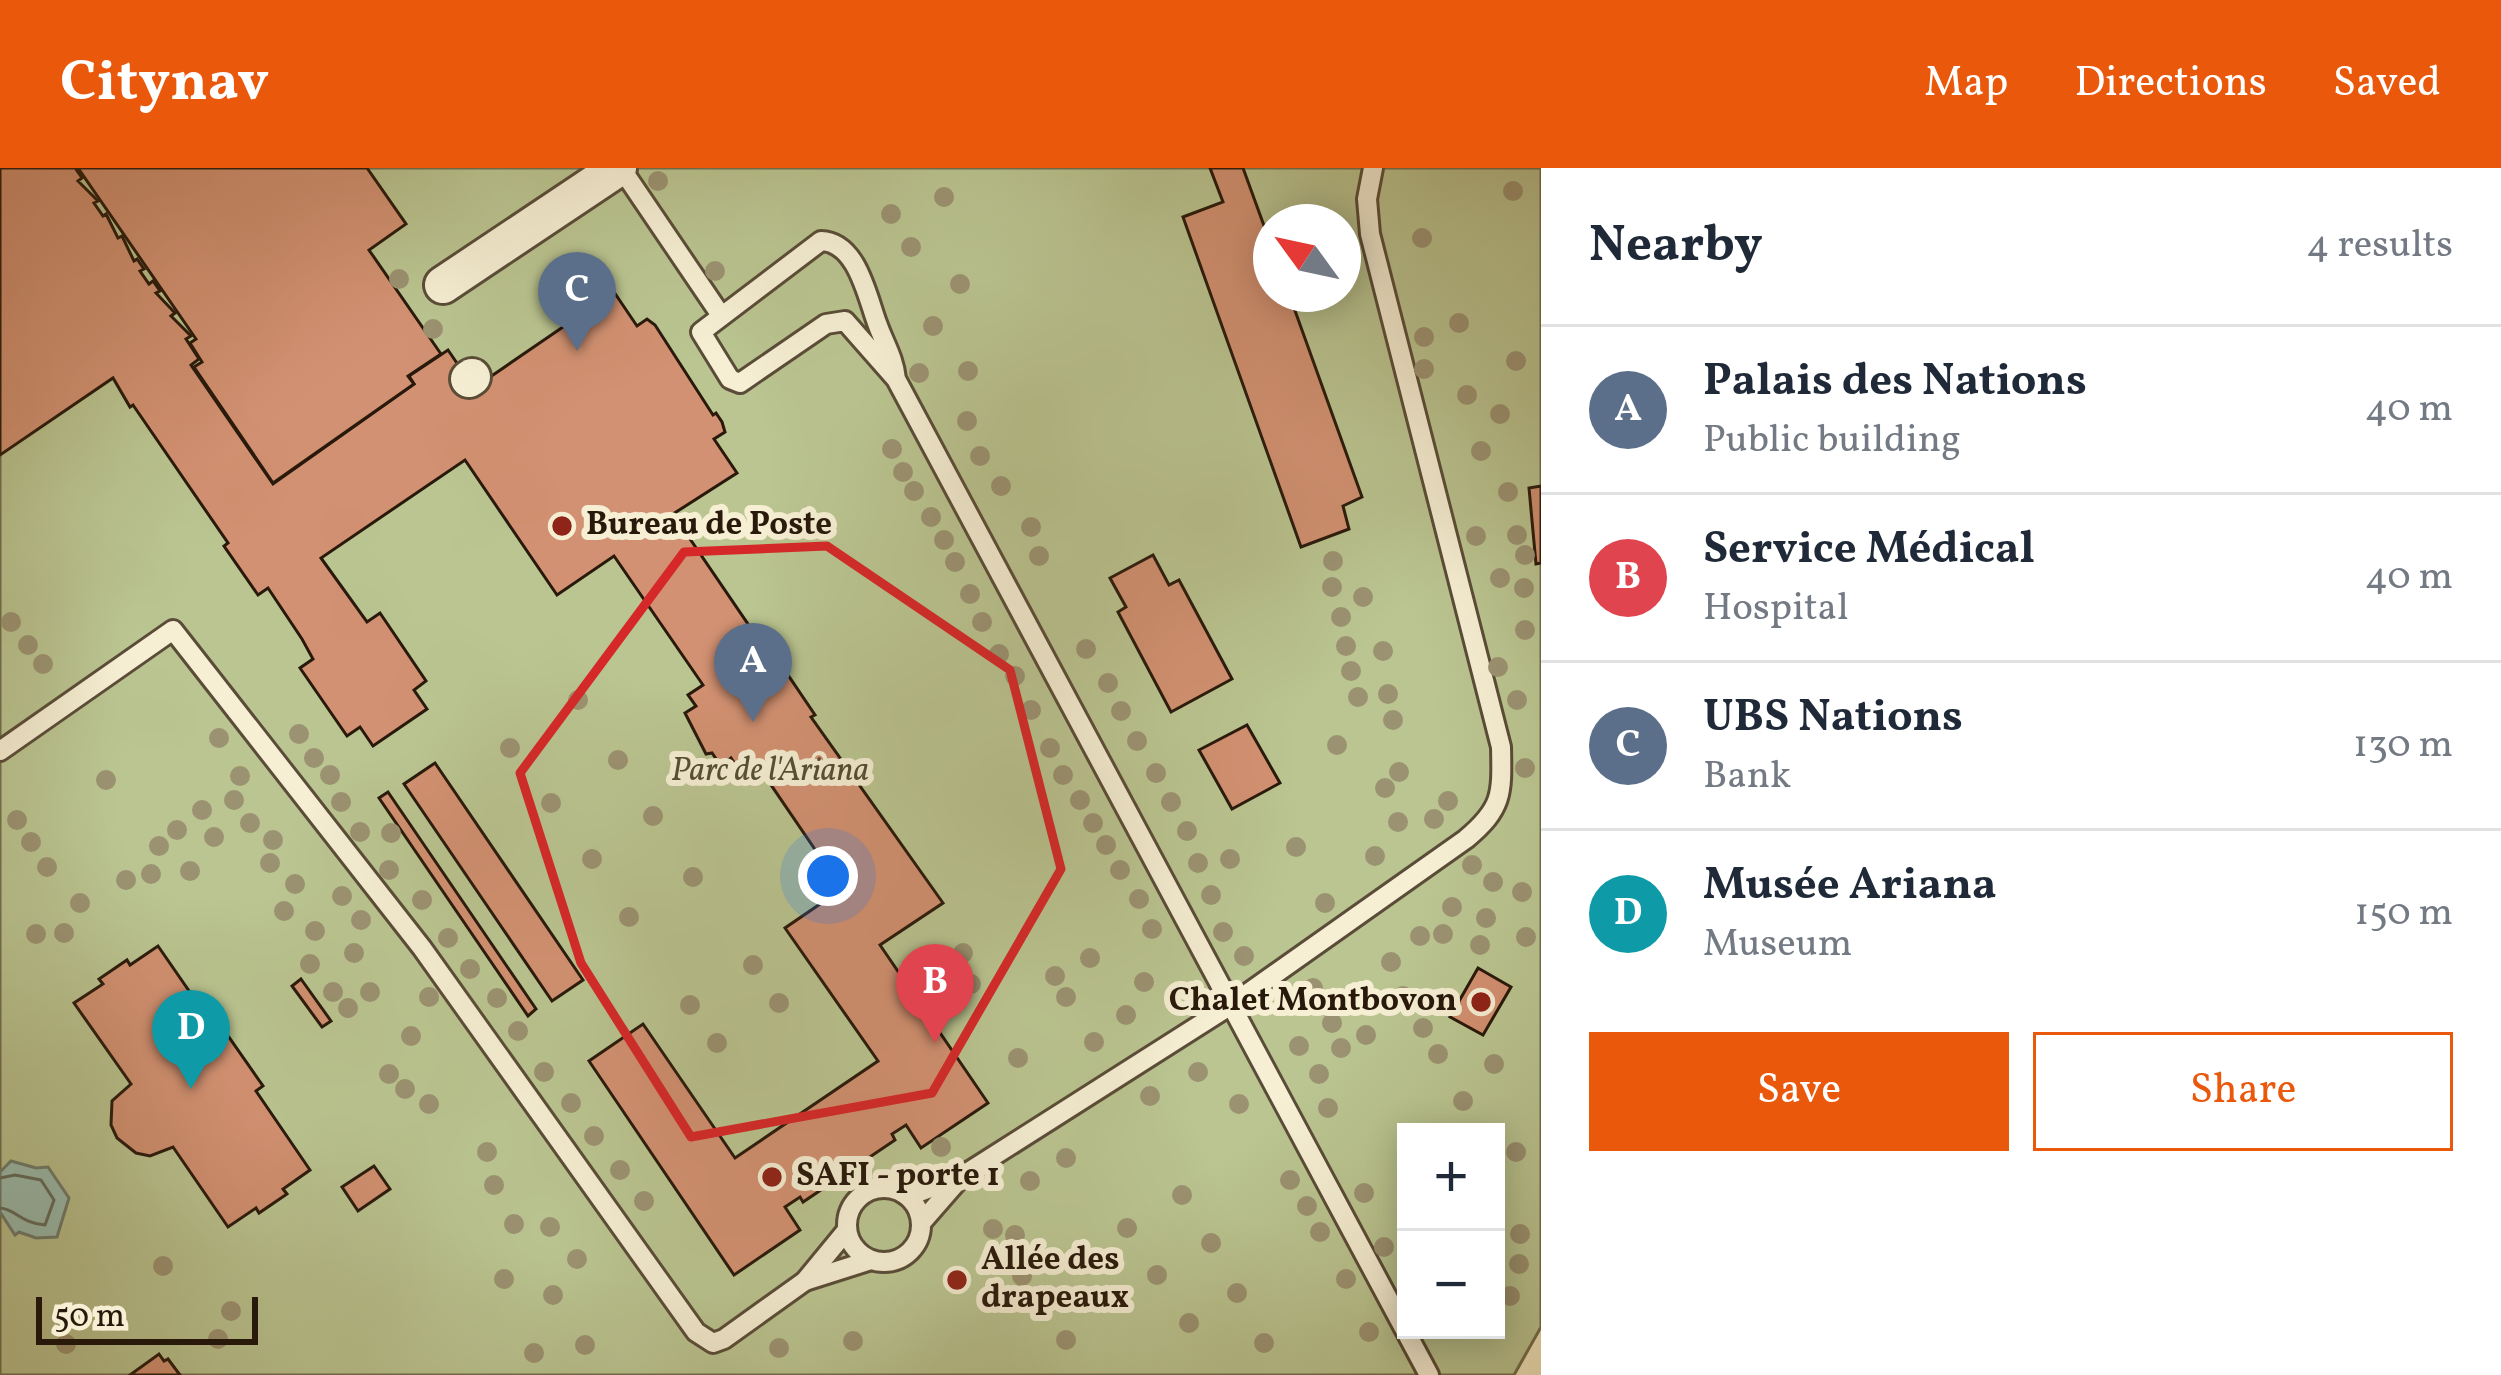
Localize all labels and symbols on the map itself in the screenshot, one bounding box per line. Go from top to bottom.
north arrow [1253,204,1361,312]
pin: C [538,252,616,351]
place label: Bureau de Poste [586,503,832,549]
marker: Bureau de Poste [549,513,575,539]
pin: A [714,623,792,722]
park label: Parc de l'Ariana [671,749,869,795]
your location [798,846,858,906]
pin: B [896,944,974,1043]
place label: Chalet Montbovon [1169,979,1457,1025]
marker: Chalet Montbovon [1468,989,1494,1015]
pin: D [152,990,230,1089]
place label: SAFI - porte 1 [796,1154,1000,1200]
marker: SAFI - porte 1 [759,1164,785,1190]
place label: Allée des drapeaux [981,1238,1129,1322]
marker: Allée des drapeaux [944,1267,970,1293]
scale bar [36,1291,258,1344]

